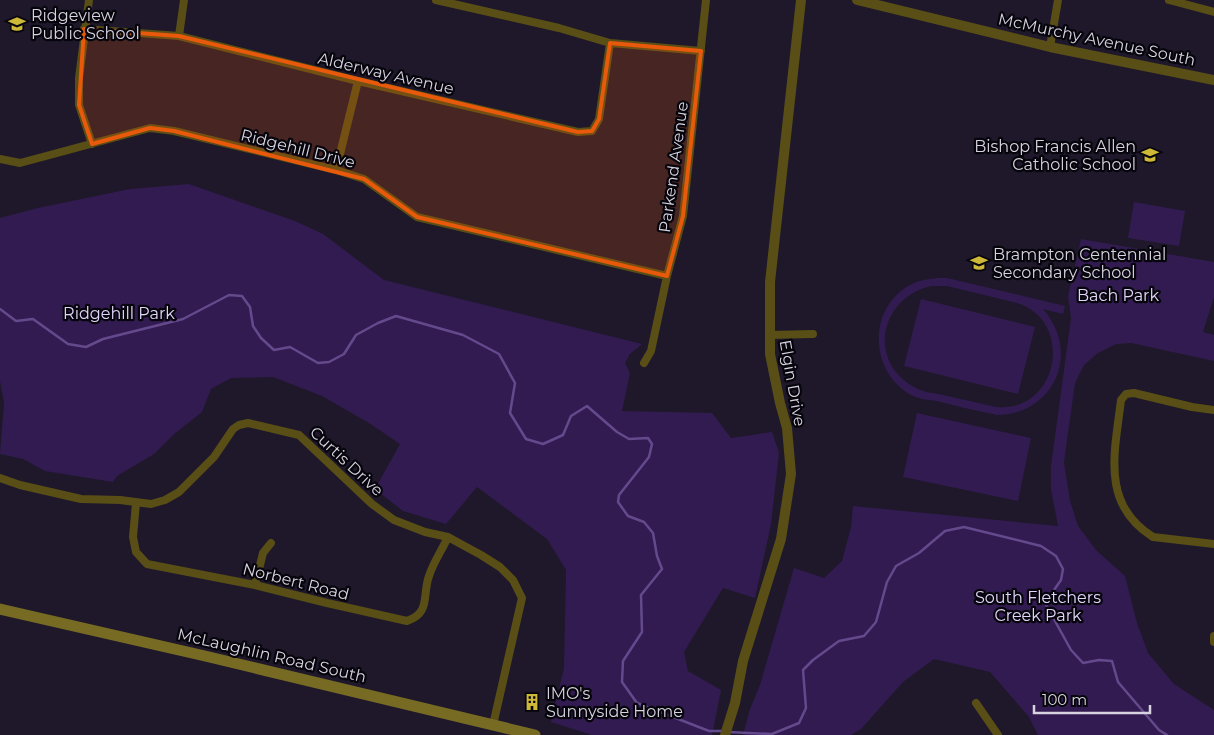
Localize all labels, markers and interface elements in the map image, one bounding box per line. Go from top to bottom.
place label: Ridgeview Public School [31,6,140,43]
street label: McMurchy Avenue South [996,9,1197,70]
school or university icon: Ridgeview Public School [7,14,27,34]
street label: Alderway Avenue [316,49,456,98]
street label: Parkend Avenue [655,100,692,234]
street label: Ridgehill Drive [239,125,357,172]
place label: Bishop Francis Allen Catholic School [974,137,1136,174]
school or university icon: Bishop Francis Allen Catholic School [1140,145,1160,165]
place label: Brampton Centennial Secondary School [993,245,1166,282]
school or university icon: Brampton Centennial Secondary School [969,253,989,273]
park label: Bach Park [1077,286,1159,305]
park label: Ridgehill Park [63,304,175,323]
street label: Elgin Drive [776,338,809,428]
street label: Curtis Drive [306,423,387,500]
street label: Norbert Road [241,559,351,604]
park label: South Fletchers Creek Park [975,588,1101,625]
street label: McLaughlin Road South [176,624,368,686]
scale bar [1034,682,1150,714]
place label: IMO's Sunnyside Home [546,684,683,721]
text: 100 m [1042,690,1087,709]
building icon: IMO's Sunnyside Home [522,692,542,712]

